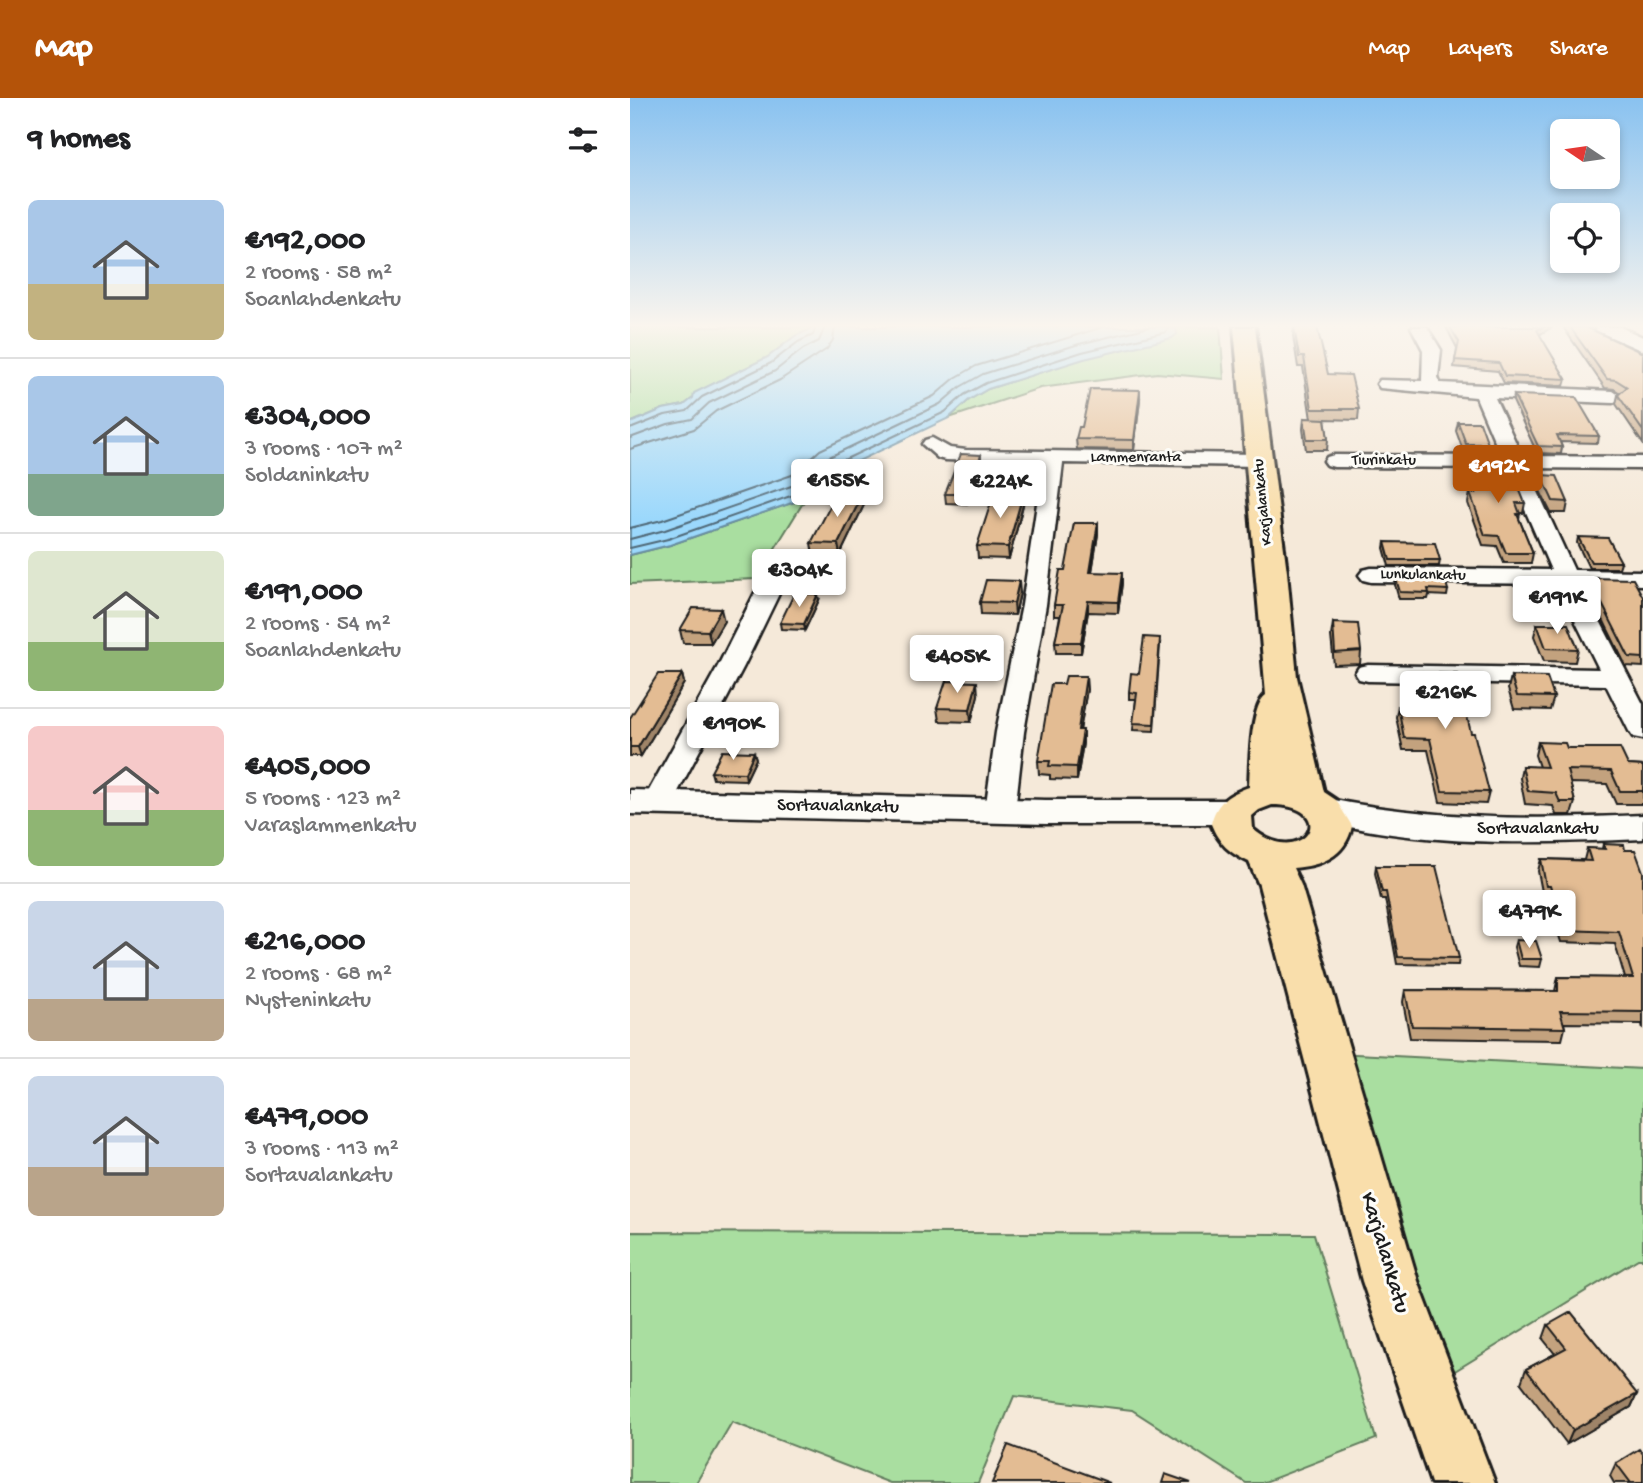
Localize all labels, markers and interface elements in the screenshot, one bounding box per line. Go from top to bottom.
text: Map [35,30,92,68]
text: Map [1368,35,1410,64]
text: Layers [1448,35,1512,64]
text: Share [1550,35,1608,64]
north arrow [1550,119,1620,189]
map controls [1550,119,1620,273]
icon: filters [564,121,602,159]
text: 9 homes [28,123,130,158]
button: locate [1550,203,1620,273]
text: €192,000 [245,225,365,260]
icon: home [84,228,168,312]
text: 2 rooms · 58 m² [245,260,392,287]
text: Soanlahdenkatu [245,287,401,314]
text: €304,000 [245,401,370,436]
icon: home [84,404,168,488]
text: 3 rooms · 107 m² [245,436,403,463]
pin: €192K [1449,446,1547,505]
street label: Lammenranta [1091,449,1183,468]
street label: Tiurinkatu [1351,452,1416,471]
text: €192K [1469,454,1527,481]
street label: Karjalankatu [1250,457,1278,546]
pin: €155K [788,460,886,519]
pin: €224K [951,460,1049,520]
text: Soldaninkatu [245,463,369,490]
text: €155K [807,468,867,495]
text: €224K [970,469,1030,496]
pin: €304K [750,550,848,609]
text: €304K [768,558,830,585]
street label: Lunkulankatu [1380,566,1466,586]
text: €191,000 [245,576,363,611]
pin: €191K [1508,576,1606,636]
icon: home [84,579,168,663]
text: €191K [1529,585,1585,612]
text: 2 rooms · 54 m² [245,611,391,638]
pin: €405K [908,636,1006,695]
text: Soanlahdenkatu [245,638,401,665]
text: €405K [926,644,988,671]
pin: €216K [1396,672,1494,731]
text: €216K [1416,680,1474,707]
pin: €190K [684,702,782,762]
text: €190K [703,711,763,738]
text: €405,000 [245,751,370,786]
icon: home [84,754,168,838]
text: 5 rooms · 123 m² [245,786,401,813]
street label: Sortavalankatu [777,794,899,820]
text: Varaslammenkatu [245,813,416,840]
street label: Sortavalankatu [1477,818,1599,841]
pin: €479K [1480,890,1578,950]
text: €479K [1499,899,1559,926]
text: €216,000 [245,926,365,961]
icon: home [84,929,168,1013]
text: 2 rooms · 68 m² [245,961,392,988]
text: Nysteninkatu [245,988,371,1015]
text: €479,000 [245,1101,368,1136]
icon: home [84,1104,168,1188]
text: 3 rooms · 113 m² [245,1136,399,1163]
text: Sortavalankatu [245,1163,393,1190]
street label: Karjalankatu [1353,1189,1415,1317]

